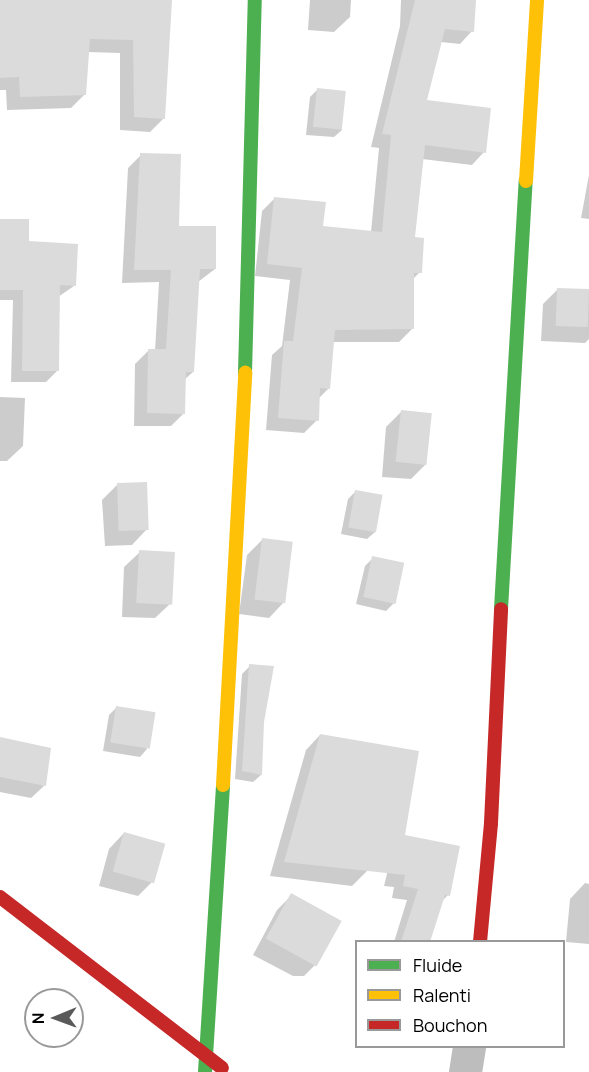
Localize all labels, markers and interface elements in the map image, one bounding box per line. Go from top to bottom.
legend [355,940,565,1048]
text: Fluide [413,953,462,977]
text: Ralenti [413,983,471,1007]
north arrow [24,988,84,1048]
text: N [27,1012,49,1024]
text: Bouchon [413,1013,487,1037]

